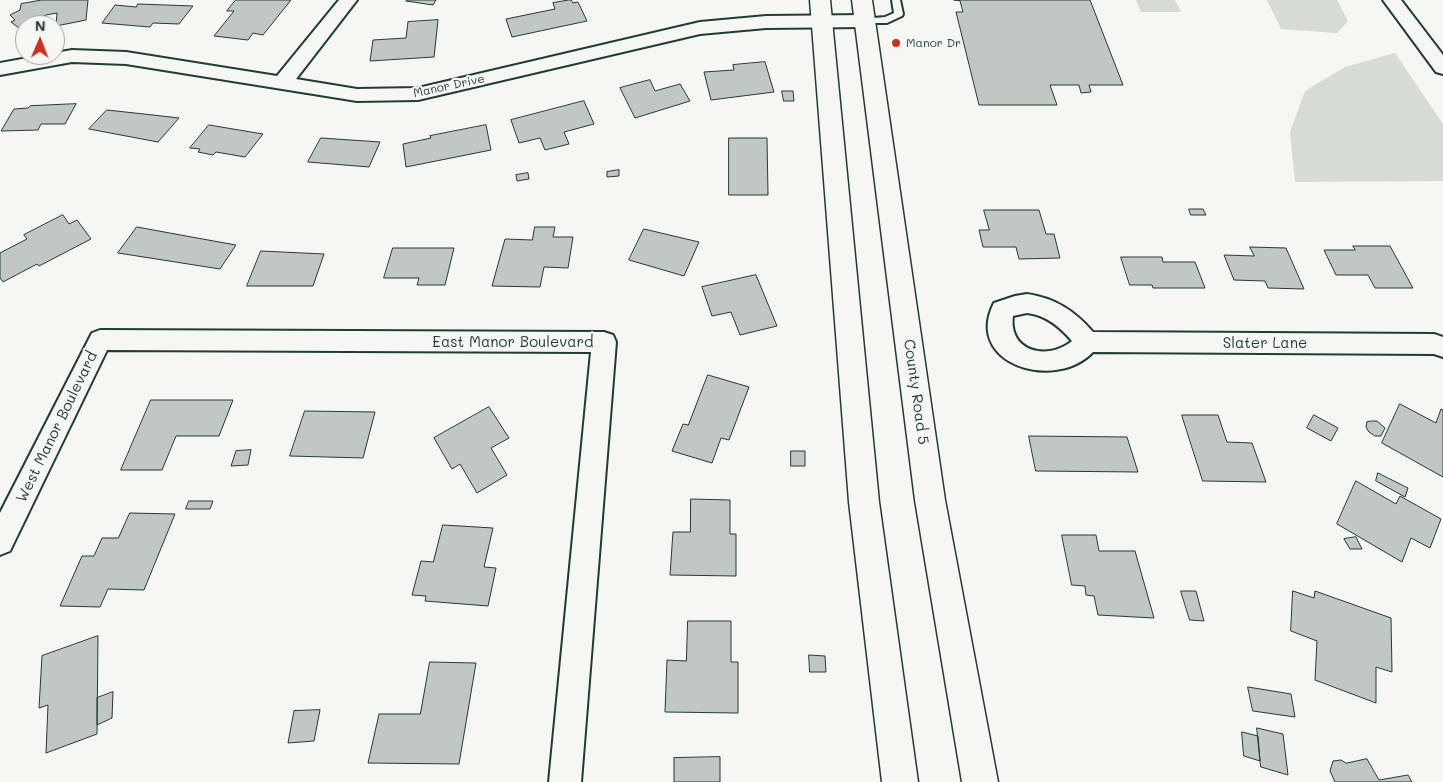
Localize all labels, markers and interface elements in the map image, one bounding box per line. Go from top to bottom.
north arrow [15,15,65,65]
text: N [35,16,46,35]
place label: Manor Dr [906,36,961,50]
marker: Manor Dr [890,37,902,49]
street label: Manor Drive [412,71,486,101]
street label: East Manor Boulevard [432,333,594,351]
street label: Slater Lane [1223,334,1307,352]
street label: County Road 5 [900,338,932,446]
street label: West Manor Boulevard [13,349,101,505]

